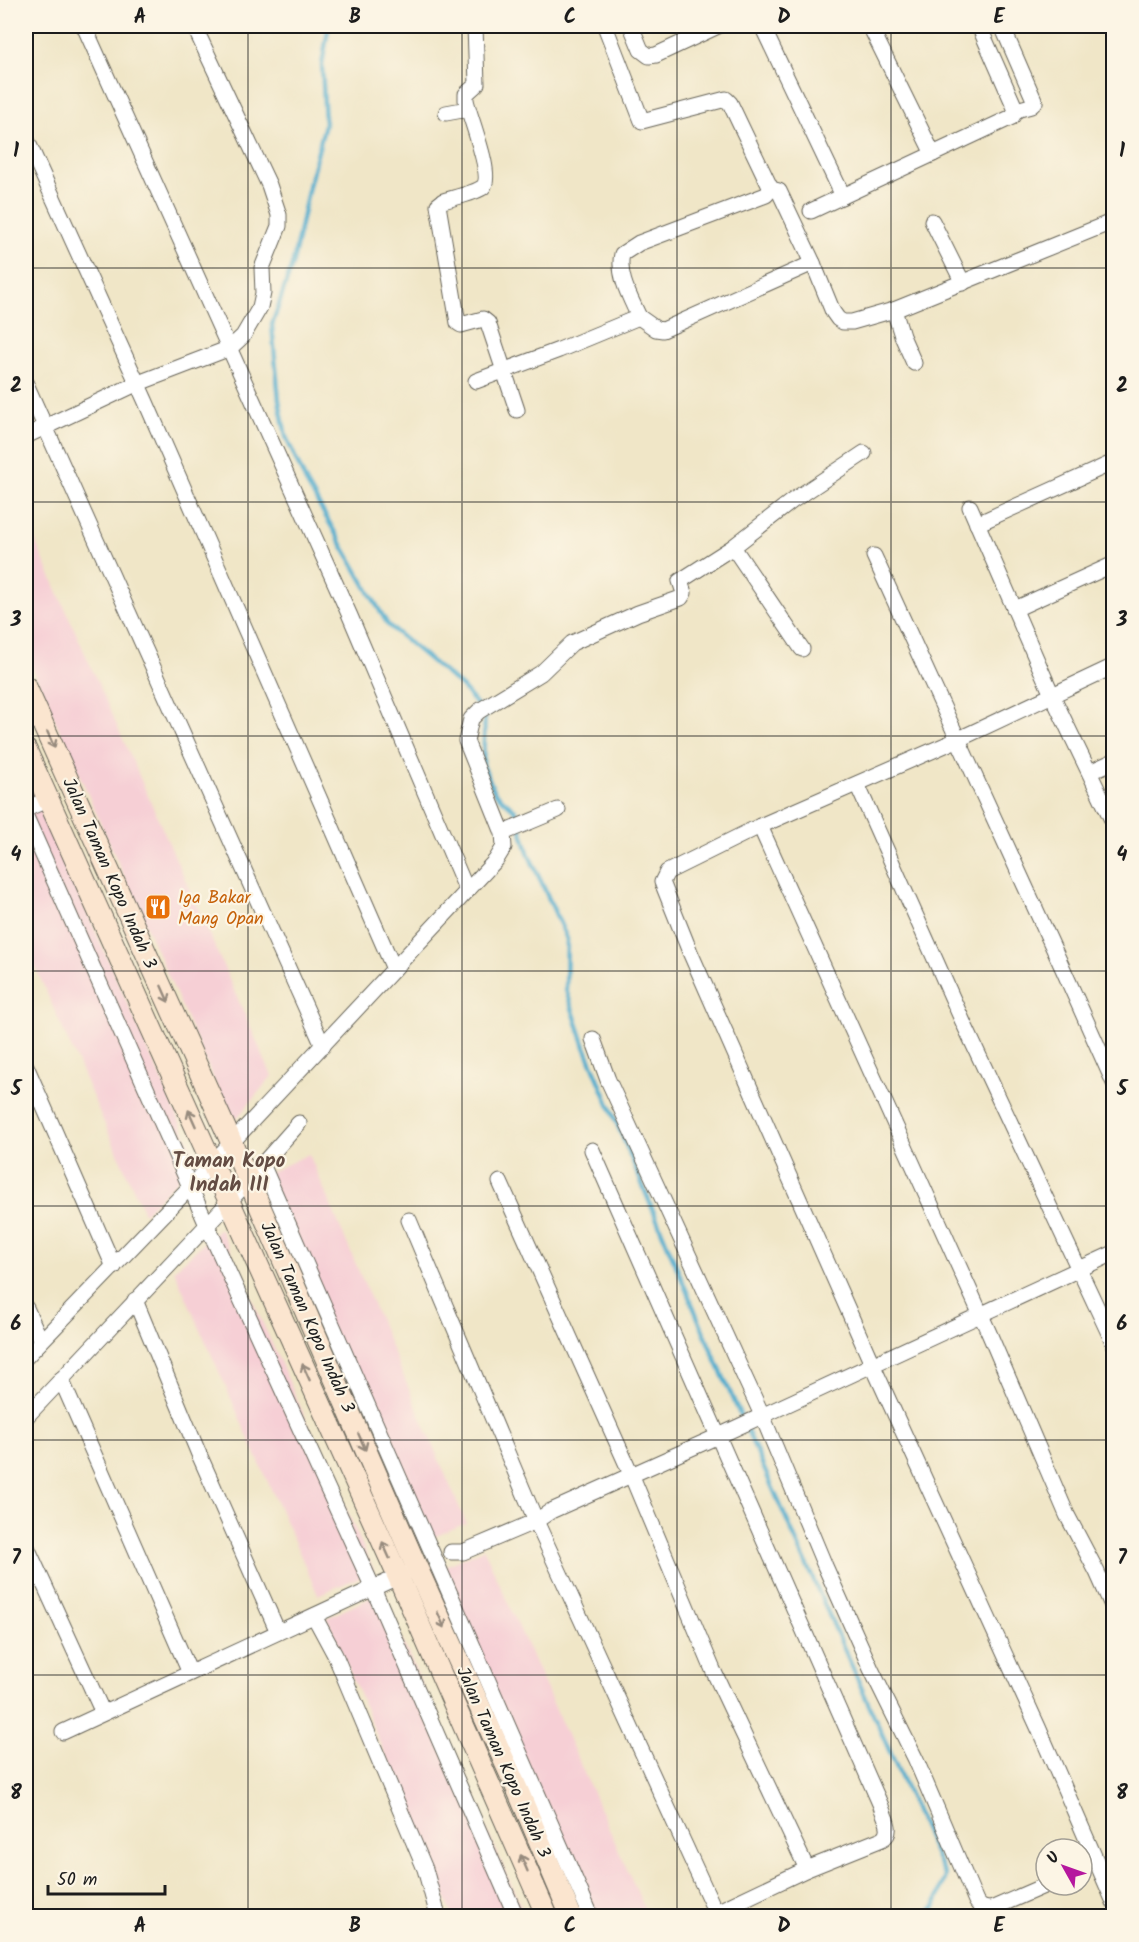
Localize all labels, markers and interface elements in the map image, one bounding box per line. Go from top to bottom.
text: A [134,2,146,34]
text: B [349,2,361,34]
text: C [564,2,576,34]
text: D [777,2,791,34]
text: E [993,2,1005,34]
text: 1 [13,136,19,168]
text: 1 [1119,136,1125,168]
text: 2 [10,371,22,403]
text: 2 [1116,371,1128,403]
text: 3 [10,605,22,637]
text: 3 [1116,605,1128,637]
one-way arrow [45,730,57,748]
street label: Jalan Taman Kopo Indah 3 [53,773,164,974]
text: 4 [11,840,22,872]
text: 4 [1117,840,1128,872]
place label: Iga Bakar Mang Opan [178,884,264,934]
restaurant icon: Iga Bakar Mang Opan [143,892,173,922]
one-way arrow [159,985,171,1003]
text: 5 [10,1074,23,1106]
text: 5 [1116,1074,1129,1106]
one-way arrow [185,1109,197,1127]
district label: Taman Kopo Indah III [173,1145,286,1202]
street label: Jalan Taman Kopo Indah 3 [251,1217,362,1418]
text: 6 [11,1309,22,1341]
text: 6 [1117,1309,1128,1341]
one-way arrow [299,1364,311,1382]
one-way arrow [357,1432,368,1451]
one-way arrow [380,1541,392,1559]
text: 7 [11,1543,21,1575]
text: 7 [1117,1543,1127,1575]
one-way arrow [435,1611,447,1629]
street label: Jalan Taman Kopo Indah 3 [447,1662,558,1863]
text: 8 [10,1778,22,1810]
text: 8 [1116,1778,1128,1810]
north arrow [1034,1837,1094,1897]
text: U [1041,1846,1067,1870]
one-way arrow [518,1854,529,1872]
scale bar [48,1858,165,1896]
text: 50 m [57,1866,97,1895]
text: A [134,1911,146,1942]
text: B [349,1911,361,1942]
text: C [564,1911,576,1942]
text: D [777,1911,791,1942]
text: E [993,1911,1005,1942]

